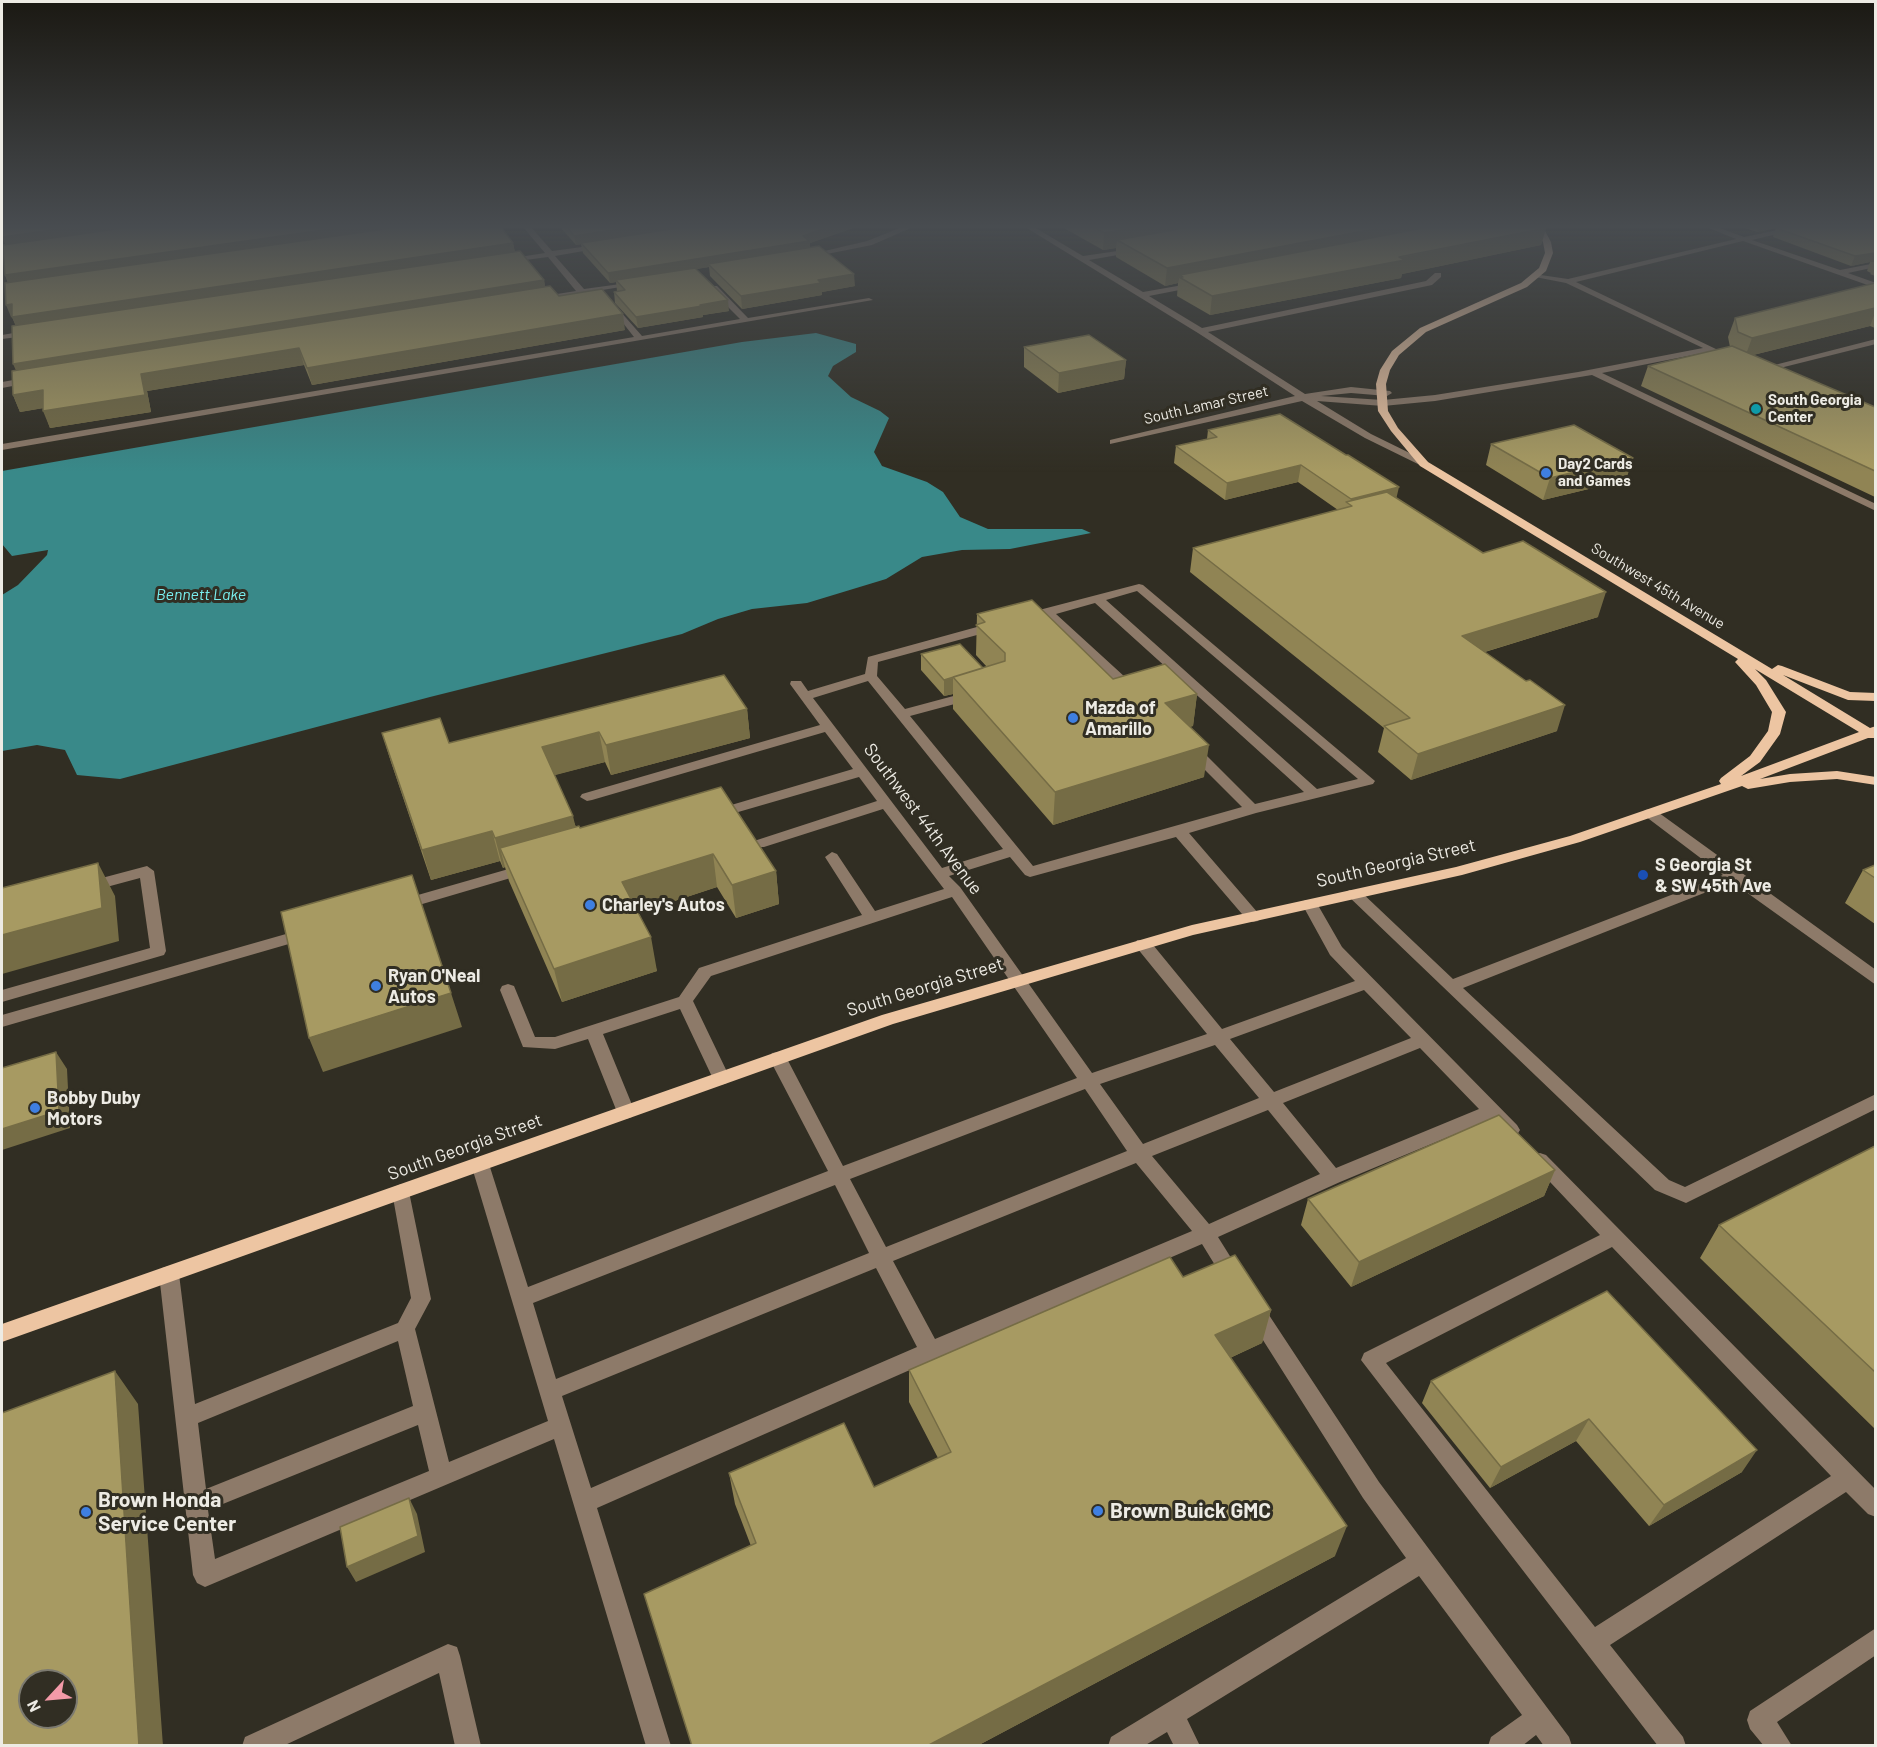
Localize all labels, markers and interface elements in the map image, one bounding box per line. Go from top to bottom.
street label: South Lamar Street [1142,382,1270,428]
place label: South Georgia Center [1768,391,1862,426]
marker: South Georgia Center [1749,402,1763,416]
place label: Day2 Cards and Games [1558,455,1632,490]
marker: Day2 Cards and Games [1539,466,1553,480]
street label: Southwest 45th Avenue [1588,539,1728,633]
water label: Bennett Lake [156,585,246,605]
place label: Mazda of Amarillo [1085,697,1156,740]
marker: Mazda of Amarillo [1066,711,1080,725]
street label: Southwest 44th Avenue [859,739,987,899]
street label: South Georgia Street [1314,834,1478,892]
place label: S Georgia St & SW 45th Ave [1655,854,1772,896]
marker: S Georgia St & SW 45th Ave [1636,868,1650,882]
place label: Charley's Autos [602,894,725,916]
marker: Charley's Autos [583,898,597,912]
street label: South Georgia Street [844,953,1006,1021]
place label: Ryan O'Neal Autos [388,965,480,1008]
marker: Ryan O'Neal Autos [369,979,383,993]
place label: Bobby Duby Motors [47,1087,141,1130]
marker: Bobby Duby Motors [28,1101,42,1115]
street label: South Georgia Street [385,1109,545,1185]
place label: Brown Honda Service Center [98,1487,236,1537]
place label: Brown Buick GMC [1110,1498,1271,1524]
marker: Brown Buick GMC [1091,1504,1105,1518]
marker: Brown Honda Service Center [79,1505,93,1519]
north arrow [18,1669,78,1729]
text: N [22,1697,44,1715]

